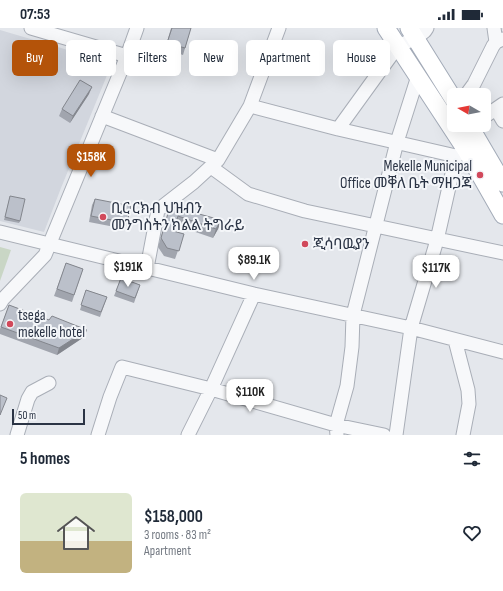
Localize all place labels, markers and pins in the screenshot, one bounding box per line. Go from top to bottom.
pin: $158K [63,144,119,178]
place label: Mekelle Municipal Office መቐለ ቤት ማዘጋጃ [340,157,472,193]
marker: Mekelle Municipal Office መቐለ ቤት ማዘጋጃ [475,170,485,180]
place label: ቢር ርክብ ህዝብን መንግስትን ክልል ትግራይ [111,199,245,235]
marker: ቢር ርክብ ህዝብን መንግስትን ክልል ትግራይ [98,212,108,222]
place label: ጂሳባዉያን [313,235,370,254]
marker: ጂሳባዉያን [300,239,310,249]
pin: $89.1K [221,247,287,281]
pin: $191K [100,254,156,288]
pin: $117K [408,255,464,289]
place label: tsega mekelle hotel [18,306,85,342]
marker: tsega mekelle hotel [5,319,15,329]
pin: $110K [222,379,278,413]

